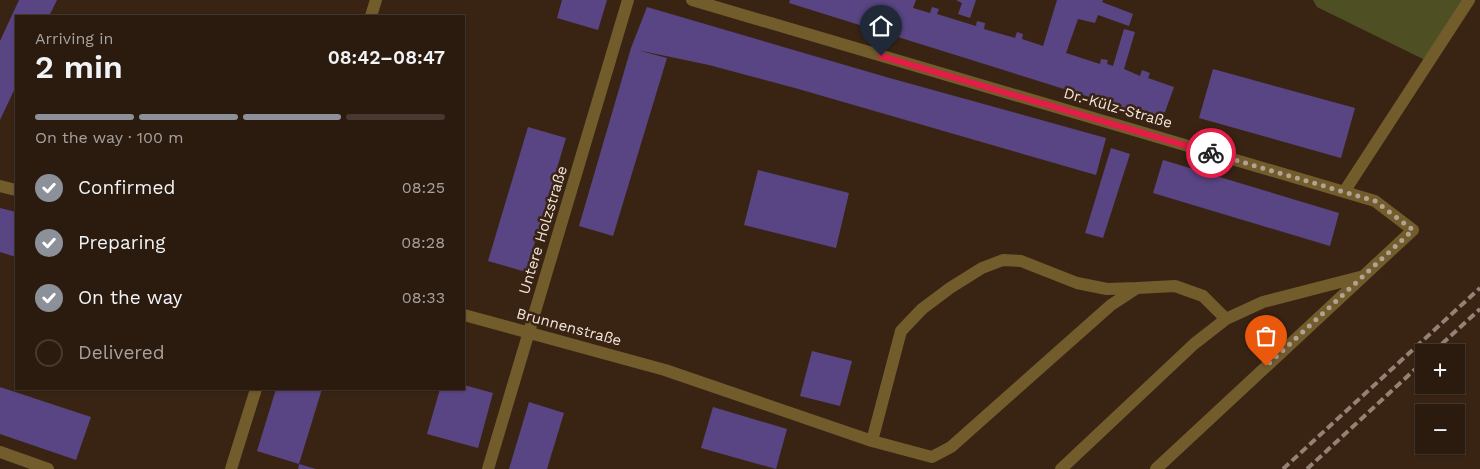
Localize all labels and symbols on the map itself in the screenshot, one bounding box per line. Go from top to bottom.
pin [860,5,902,56]
street label: Dr.-Külz-Straße [1062,84,1174,132]
courier [1186,128,1236,178]
street label: Untere Holzstraße [515,164,571,296]
street label: Brunnenstraße [514,304,624,350]
pin [1245,315,1287,366]

